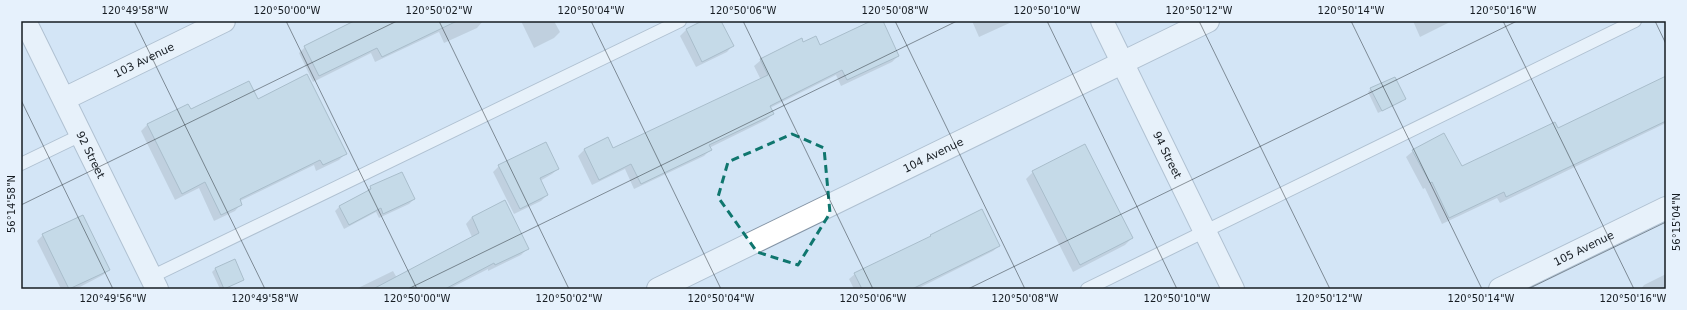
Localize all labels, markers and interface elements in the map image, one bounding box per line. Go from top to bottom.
text: 120°49'58"W [102,5,168,16]
text: 120°50'00"W [254,5,320,16]
text: 120°50'02"W [406,5,472,16]
text: 120°50'04"W [558,5,624,16]
text: 120°50'06"W [710,5,776,16]
text: 120°50'08"W [862,5,928,16]
text: 120°50'10"W [1014,5,1080,16]
text: 120°50'12"W [1166,5,1232,16]
text: 120°50'14"W [1318,5,1384,16]
text: 120°50'16"W [1470,5,1536,16]
street label: 103 Avenue [112,40,177,81]
street label: 92 Street [73,129,108,181]
street label: 94 Street [1150,129,1184,181]
street label: 104 Avenue [901,135,966,176]
text: 56°14'58"N [6,175,17,233]
text: 56°15'04"N [1671,193,1682,251]
street label: 105 Avenue [1552,228,1616,269]
text: 120°49'56"W [80,293,146,304]
text: 120°49'58"W [232,293,298,304]
text: 120°50'00"W [384,293,450,304]
text: 120°50'02"W [536,293,602,304]
text: 120°50'04"W [688,293,754,304]
text: 120°50'06"W [840,293,906,304]
text: 120°50'08"W [992,293,1058,304]
text: 120°50'10"W [1144,293,1210,304]
text: 120°50'12"W [1296,293,1362,304]
text: 120°50'14"W [1448,293,1514,304]
text: 120°50'16"W [1600,293,1666,304]

